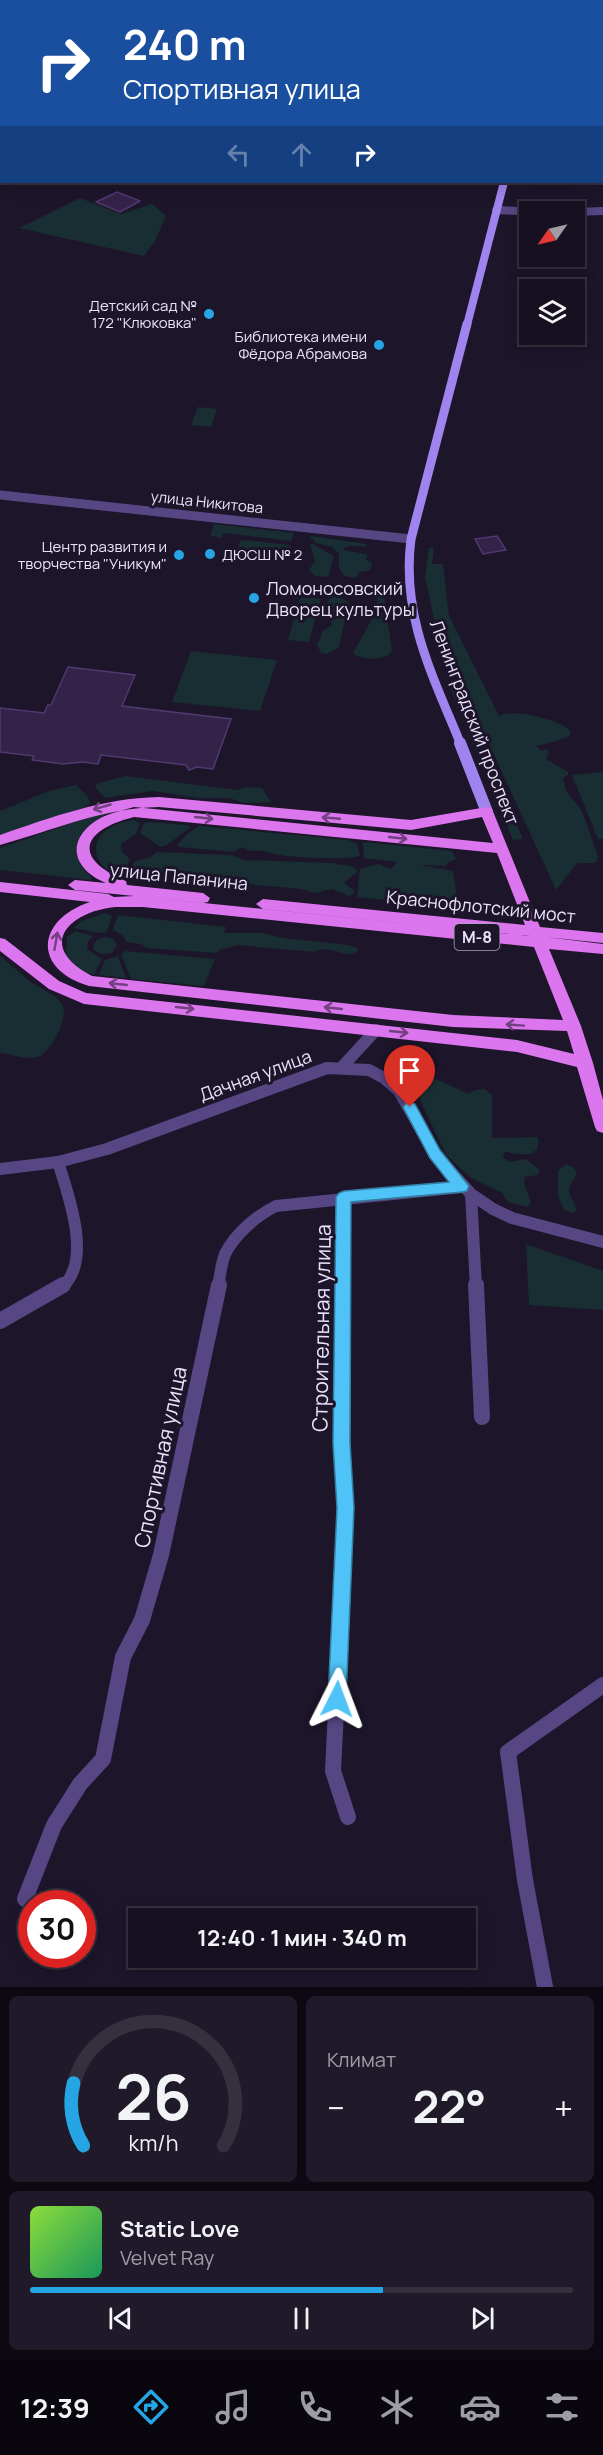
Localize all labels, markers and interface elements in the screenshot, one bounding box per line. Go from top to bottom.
text: 240 m [123,15,247,73]
icon: right [24,24,102,102]
text: Спортивная улица [123,70,361,107]
icon: left [222,138,255,171]
icon: ahead [285,138,318,171]
icon: right [348,138,381,171]
north arrow [519,201,585,267]
map controls [519,201,585,345]
button: layers [519,279,585,345]
place label: Детский сад № 172 "Клюковка" [89,295,197,333]
marker: Детский сад № 172 "Клюковка" [202,307,216,321]
place label: Библиотека имени Фёдора Абрамова [235,326,367,364]
marker: Библиотека имени Фёдора Абрамова [372,338,386,352]
street label: улица Никитова [150,486,264,518]
place label: Центр развития и творчества "Уникум" [18,536,167,574]
place label: ДЮСШ № 2 [222,544,302,565]
marker: ДЮСШ № 2 [203,547,217,561]
marker: Центр развития и творчества "Уникум" [172,548,186,562]
place label: Ломоносовский Дворец культуры [266,576,415,621]
marker: Ломоносовский Дворец культуры [247,591,261,605]
street label: Ленинградский проспект [425,616,525,828]
one-way arrow [92,802,111,813]
one-way arrow [322,812,342,823]
one-way arrow [194,813,214,824]
one-way arrow [388,833,408,844]
street label: улица Папанина [109,857,249,895]
street label: Краснофлотский мост [385,884,577,928]
road number: М-8 [454,924,500,950]
one-way arrow [50,931,61,951]
one-way arrow [108,979,128,990]
one-way arrow [323,1002,343,1013]
one-way arrow [174,1003,194,1014]
one-way arrow [505,1019,525,1030]
one-way arrow [389,1027,409,1038]
street label: Дачная улица [195,1044,315,1106]
pin [384,1045,435,1107]
icon: arrive [393,1054,426,1087]
street label: Строительная улица [305,1224,337,1432]
street label: Спортивная улица [127,1364,193,1550]
position arrow [305,1667,369,1731]
speed limit sign: 30 [18,1890,96,1968]
text: 12:40 · 1 мин · 340 m [197,1923,407,1953]
text: Климат [327,2046,396,2073]
text: 26 [115,2053,191,2139]
text: 22° [412,2075,486,2137]
text: − [327,2085,345,2130]
text: + [554,2085,573,2130]
text: km/h [128,2128,178,2157]
text: Static Love [120,2214,239,2244]
text: Velvet Ray [120,2244,214,2271]
icon: previous [104,2302,137,2335]
icon: pause [285,2302,318,2335]
icon: next [466,2302,499,2335]
icon: directions [130,2386,172,2428]
icon: music [212,2386,254,2428]
icon: phone [294,2386,336,2428]
icon: climate [376,2386,418,2428]
icon: car [459,2386,501,2428]
icon: filters [541,2386,583,2428]
text: 12:39 [20,2389,90,2426]

